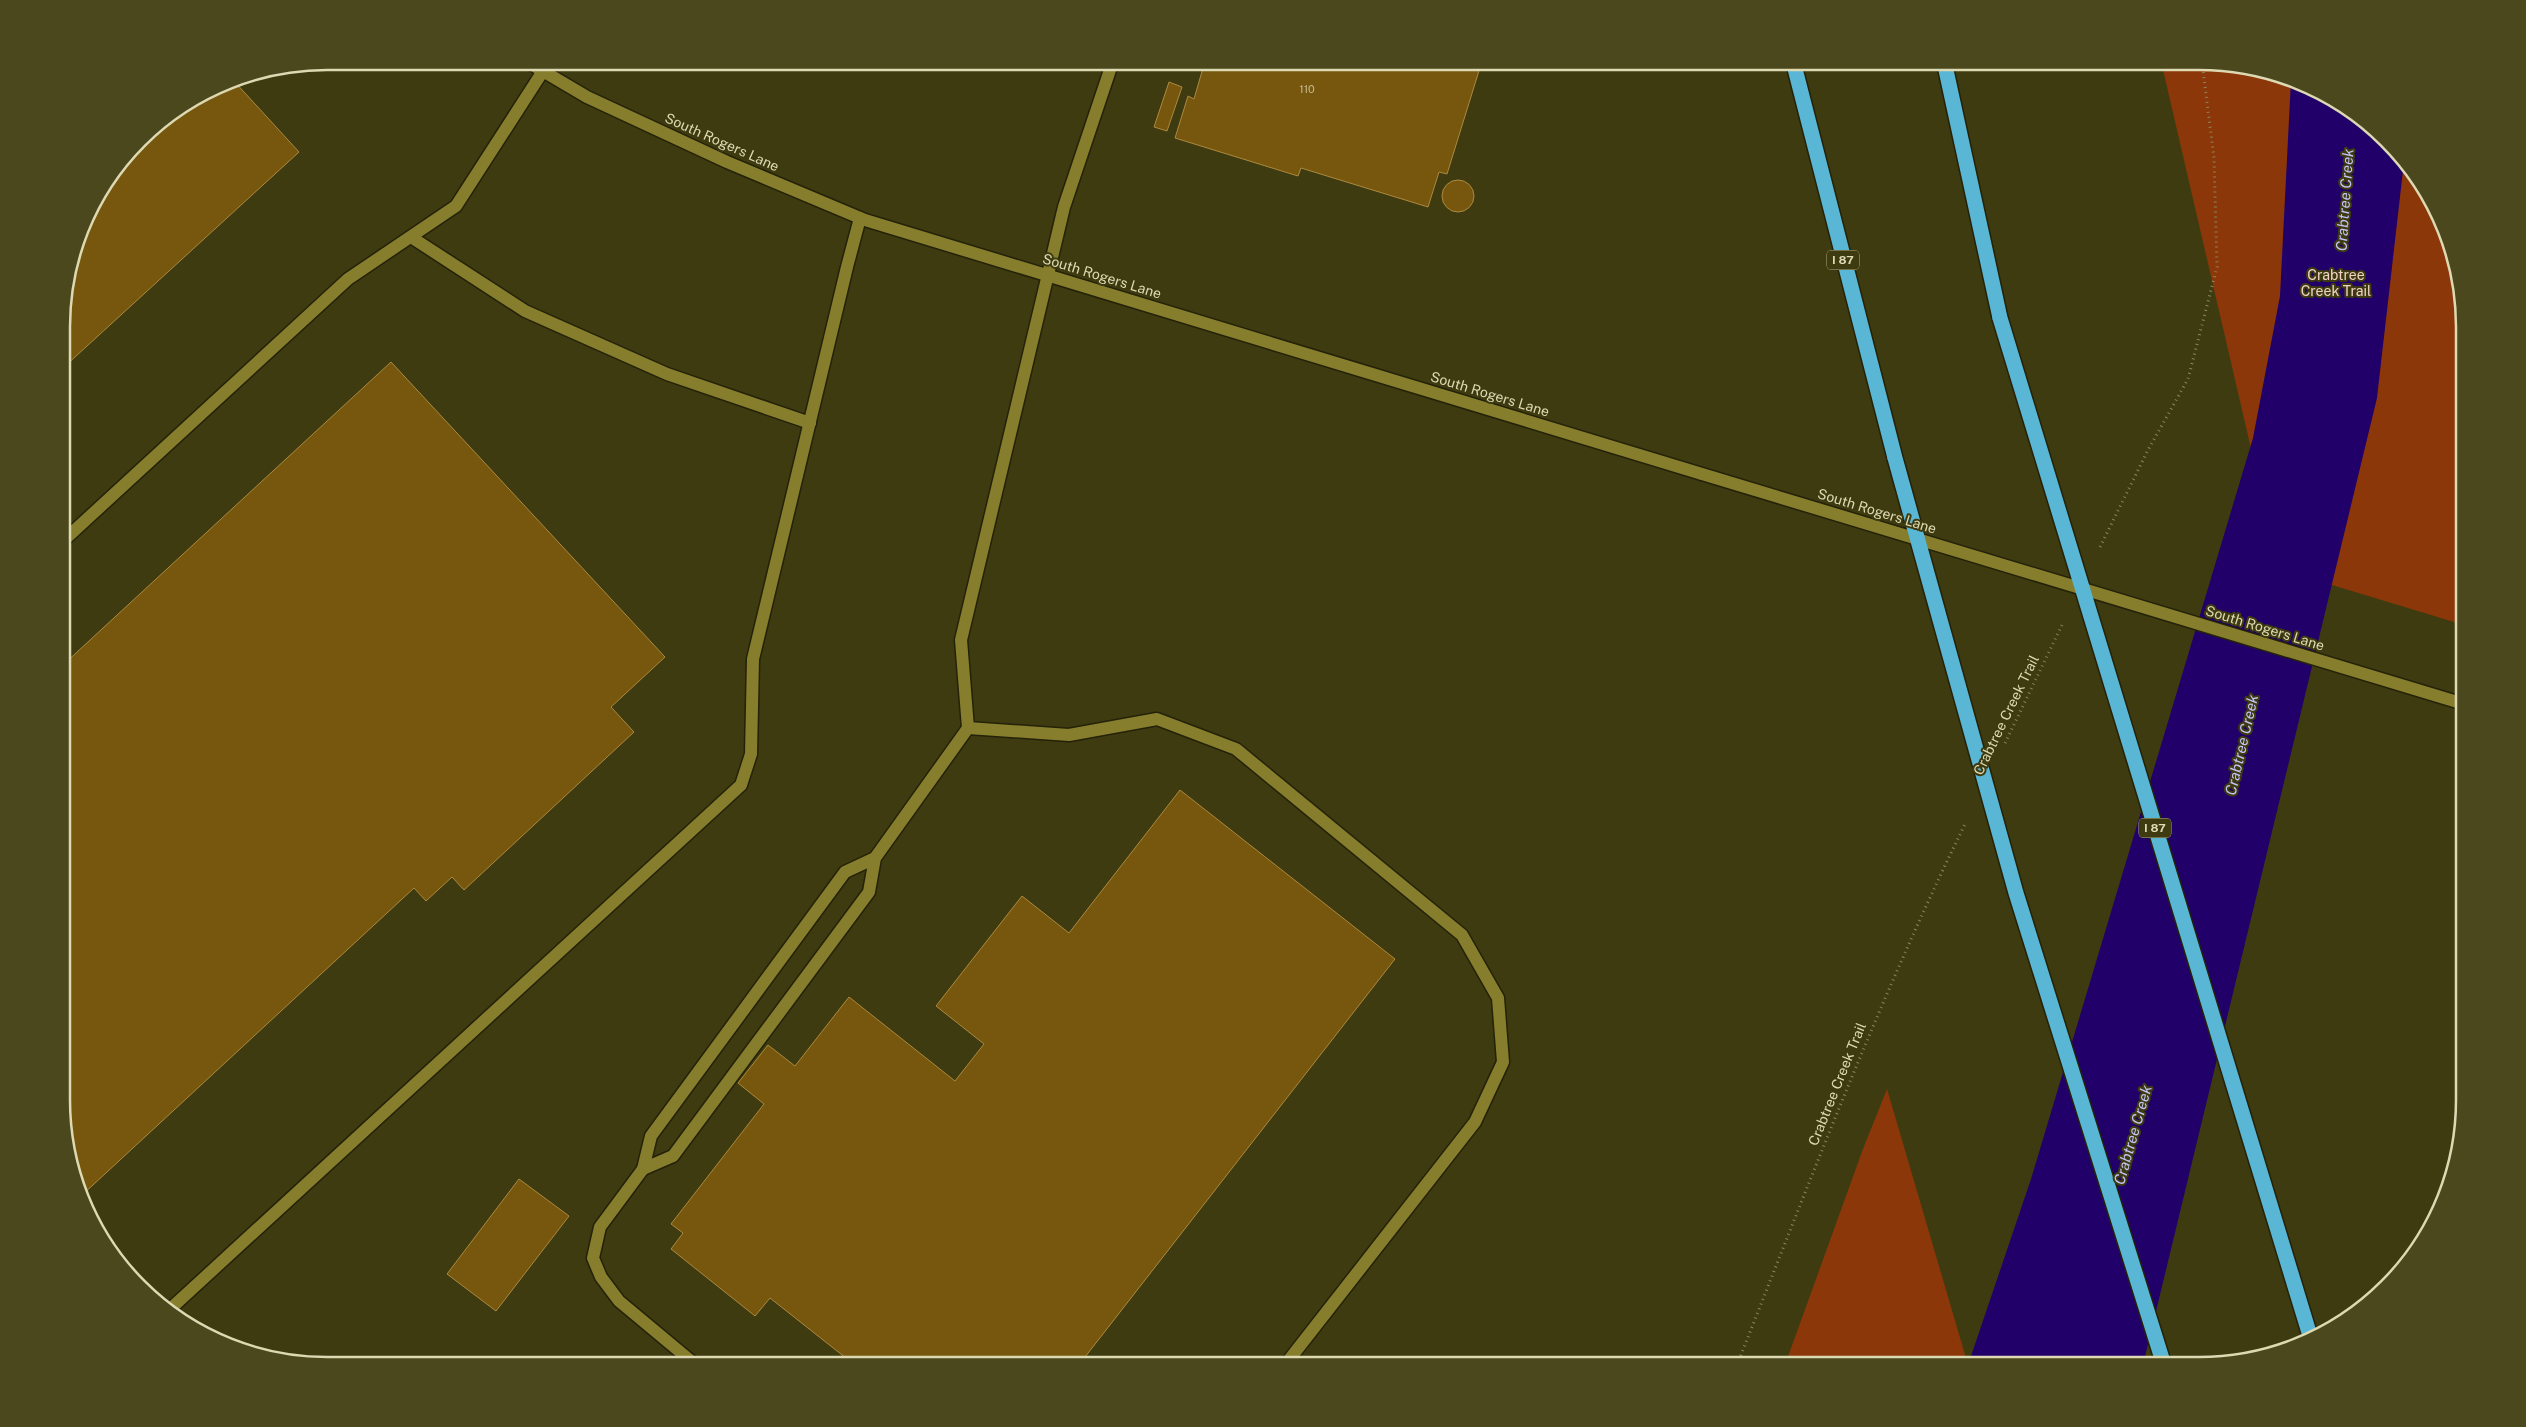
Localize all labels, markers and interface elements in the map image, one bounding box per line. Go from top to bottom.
house number: 110 [1299,83,1315,95]
street label: South Rogers Lane [662,110,782,174]
water label: Crabtree Creek [2332,147,2357,252]
street label: South Rogers Lane [1041,250,1163,302]
road number: I 87 [1827,250,1859,270]
park label: Crabtree Creek Trail [2301,267,2371,299]
street label: South Rogers Lane [1429,368,1551,420]
street label: South Rogers Lane [1816,485,1938,537]
street label: South Rogers Lane [2204,602,2326,654]
street label: Crabtree Creek Trail [1970,652,2042,778]
water label: Crabtree Creek [2222,692,2262,797]
road number: I 87 [2139,818,2171,838]
street label: Crabtree Creek Trail [1805,1020,1869,1148]
water label: Crabtree Creek [2110,1082,2155,1187]

